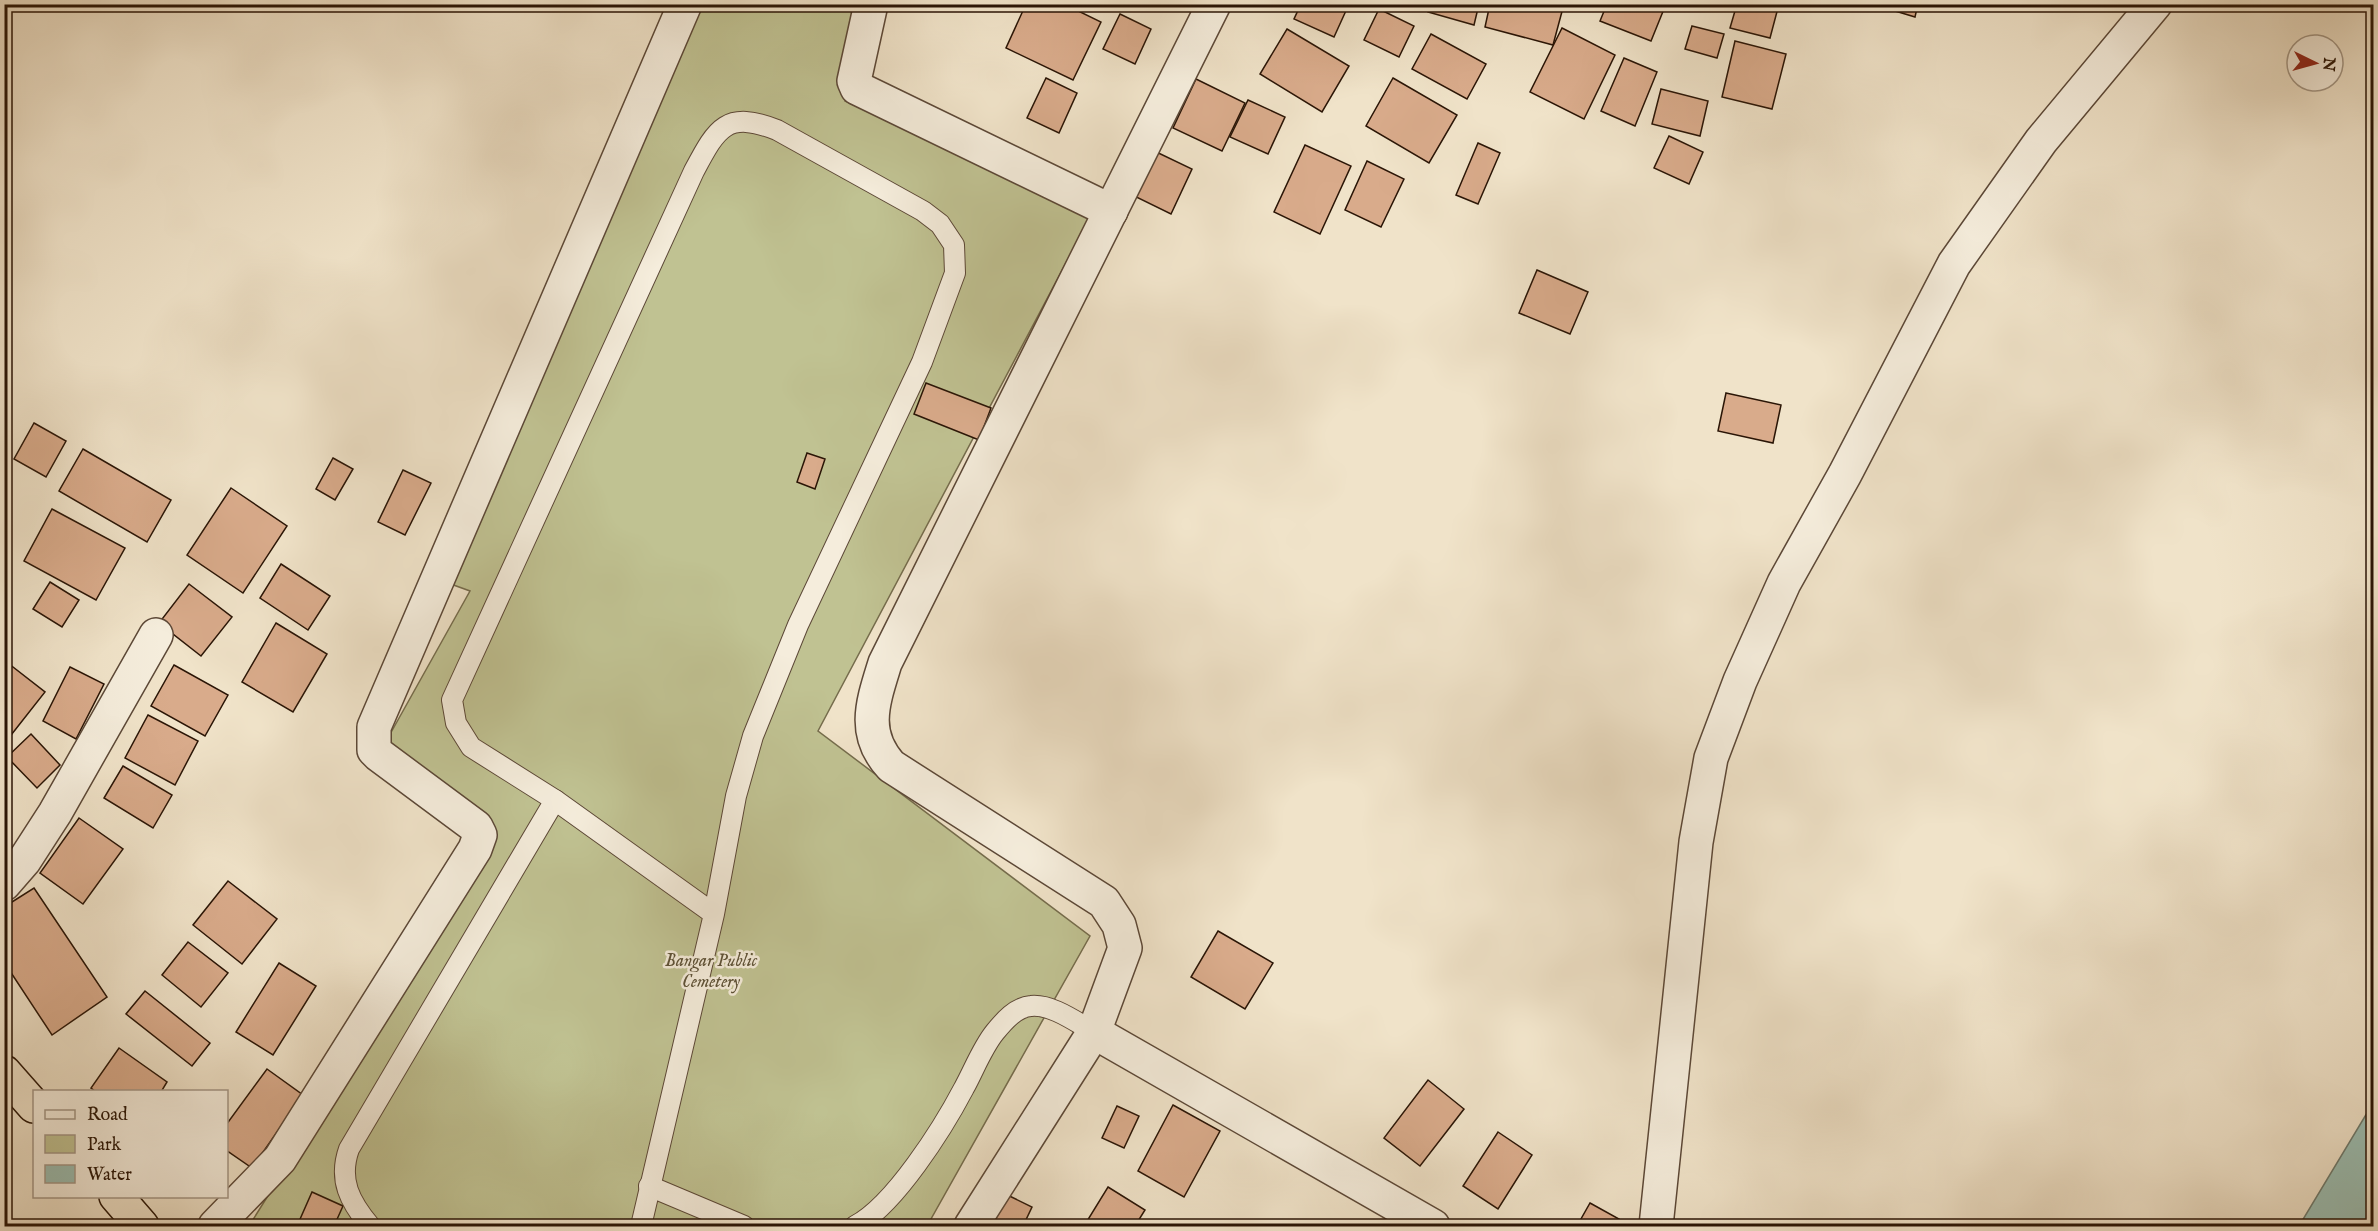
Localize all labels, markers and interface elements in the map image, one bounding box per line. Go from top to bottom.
north arrow [2285,33,2345,93]
text: N [2317,55,2339,72]
park label: Bangar Public Cemetery [665,950,758,994]
legend [33,1090,228,1198]
text: Road [87,1104,128,1127]
text: Park [87,1134,122,1157]
text: Water [87,1164,132,1187]

